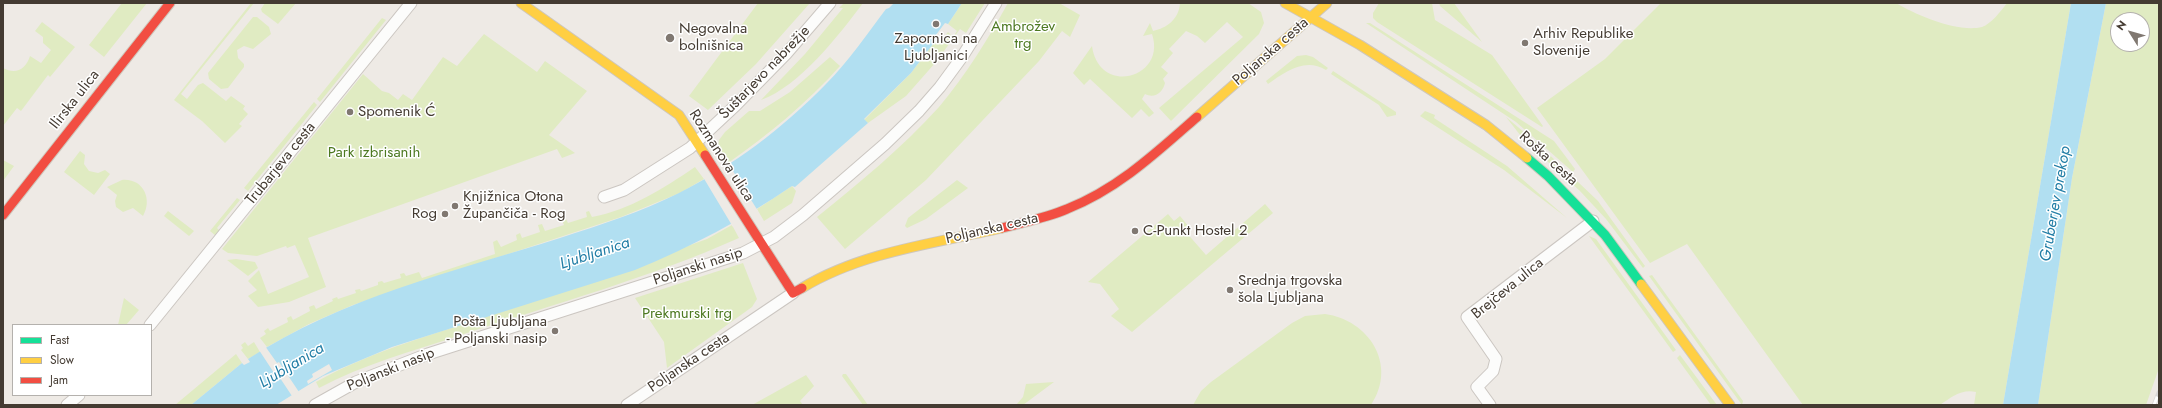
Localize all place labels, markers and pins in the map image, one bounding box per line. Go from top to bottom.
marker: Zapornica na Ljubljanici [931,19,941,29]
place label: Negovalna bolnišnica [679,20,747,55]
place label: Arhiv Republike Slovenije [1533,25,1633,60]
place label: Zapornica na Ljubljanici [894,30,978,65]
marker: Negovalna bolnišnica [664,32,676,44]
marker: Arhiv Republike Slovenije [1520,38,1530,48]
place label: Spomenik Ć [358,103,436,121]
marker: Spomenik Ć [345,107,355,117]
place label: Knjižnica Otona Župančiča - Rog [463,188,565,223]
marker: Knjižnica Otona Župančiča - Rog [450,201,460,211]
place label: Rog [412,205,437,223]
marker: Rog [440,209,450,219]
place label: C-Punkt Hostel 2 [1143,222,1248,240]
marker: C-Punkt Hostel 2 [1130,226,1140,236]
place label: Srednja trgovska šola Ljubljana [1238,272,1342,307]
marker: Srednja trgovska šola Ljubljana [1225,285,1235,295]
place label: Pošta Ljubljana - Poljanski nasip [446,313,547,348]
marker: Pošta Ljubljana - Poljanski nasip [550,326,560,336]

